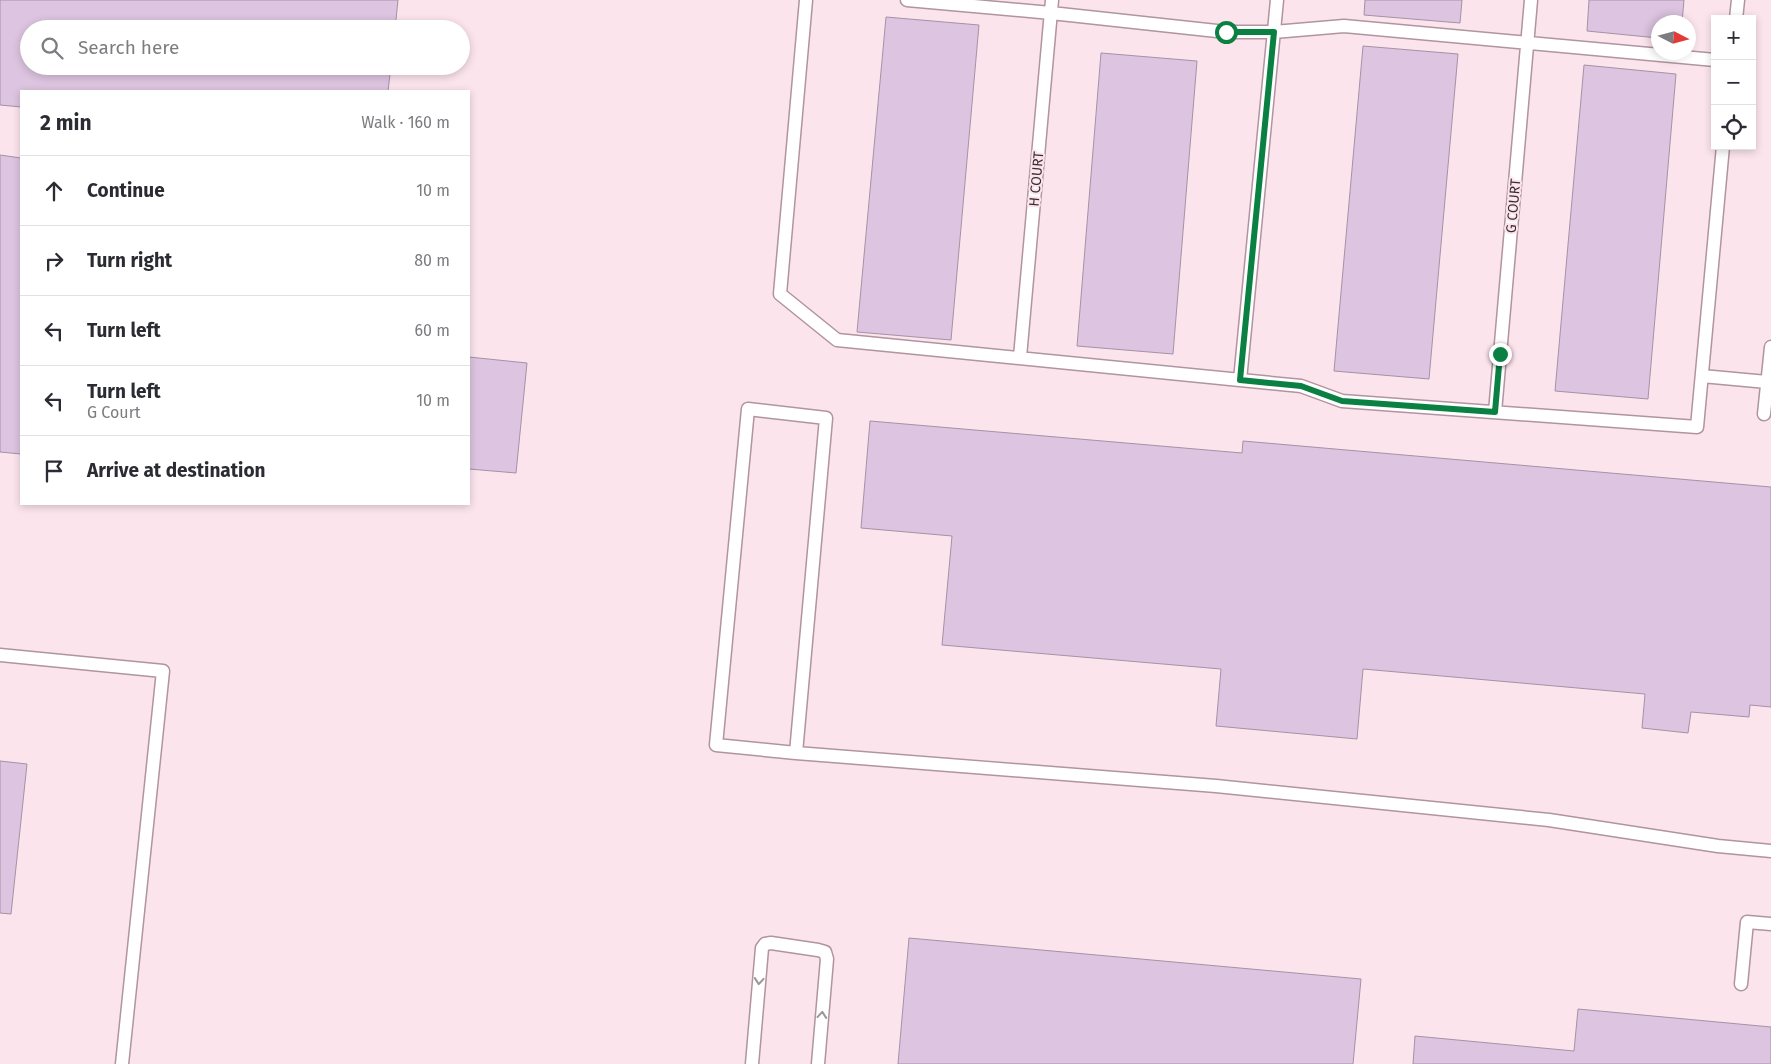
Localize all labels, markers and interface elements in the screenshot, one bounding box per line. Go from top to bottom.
north arrow [1651,15,1696,60]
map controls [1711,15,1756,150]
button: + [1711,15,1756,60]
search box [20,20,470,75]
route start [1215,21,1238,44]
icon: search [38,34,66,62]
text: Search here [78,36,179,59]
button: − [1711,60,1756,105]
button: locate [1711,105,1756,150]
text: 2 min [40,110,92,136]
text: Walk · 160 m [361,113,450,132]
street label: H COURT [1026,150,1047,207]
icon: ahead [40,177,68,205]
street label: G COURT [1503,177,1524,234]
text: Continue [87,179,165,202]
text: 10 m [416,181,450,200]
icon: right [40,247,68,275]
text: Turn right [87,249,172,272]
text: 80 m [414,251,450,270]
icon: left [40,317,68,345]
text: Turn left [87,319,161,342]
text: 60 m [415,321,450,340]
route end [1489,343,1512,366]
text: Turn left [87,380,161,403]
icon: left [40,387,68,415]
text: 10 m [416,391,450,410]
text: G Court [87,403,141,422]
icon: arrive [40,457,68,485]
text: Arrive at destination [87,459,266,482]
one-way arrow [754,978,765,986]
one-way arrow [816,1011,827,1019]

